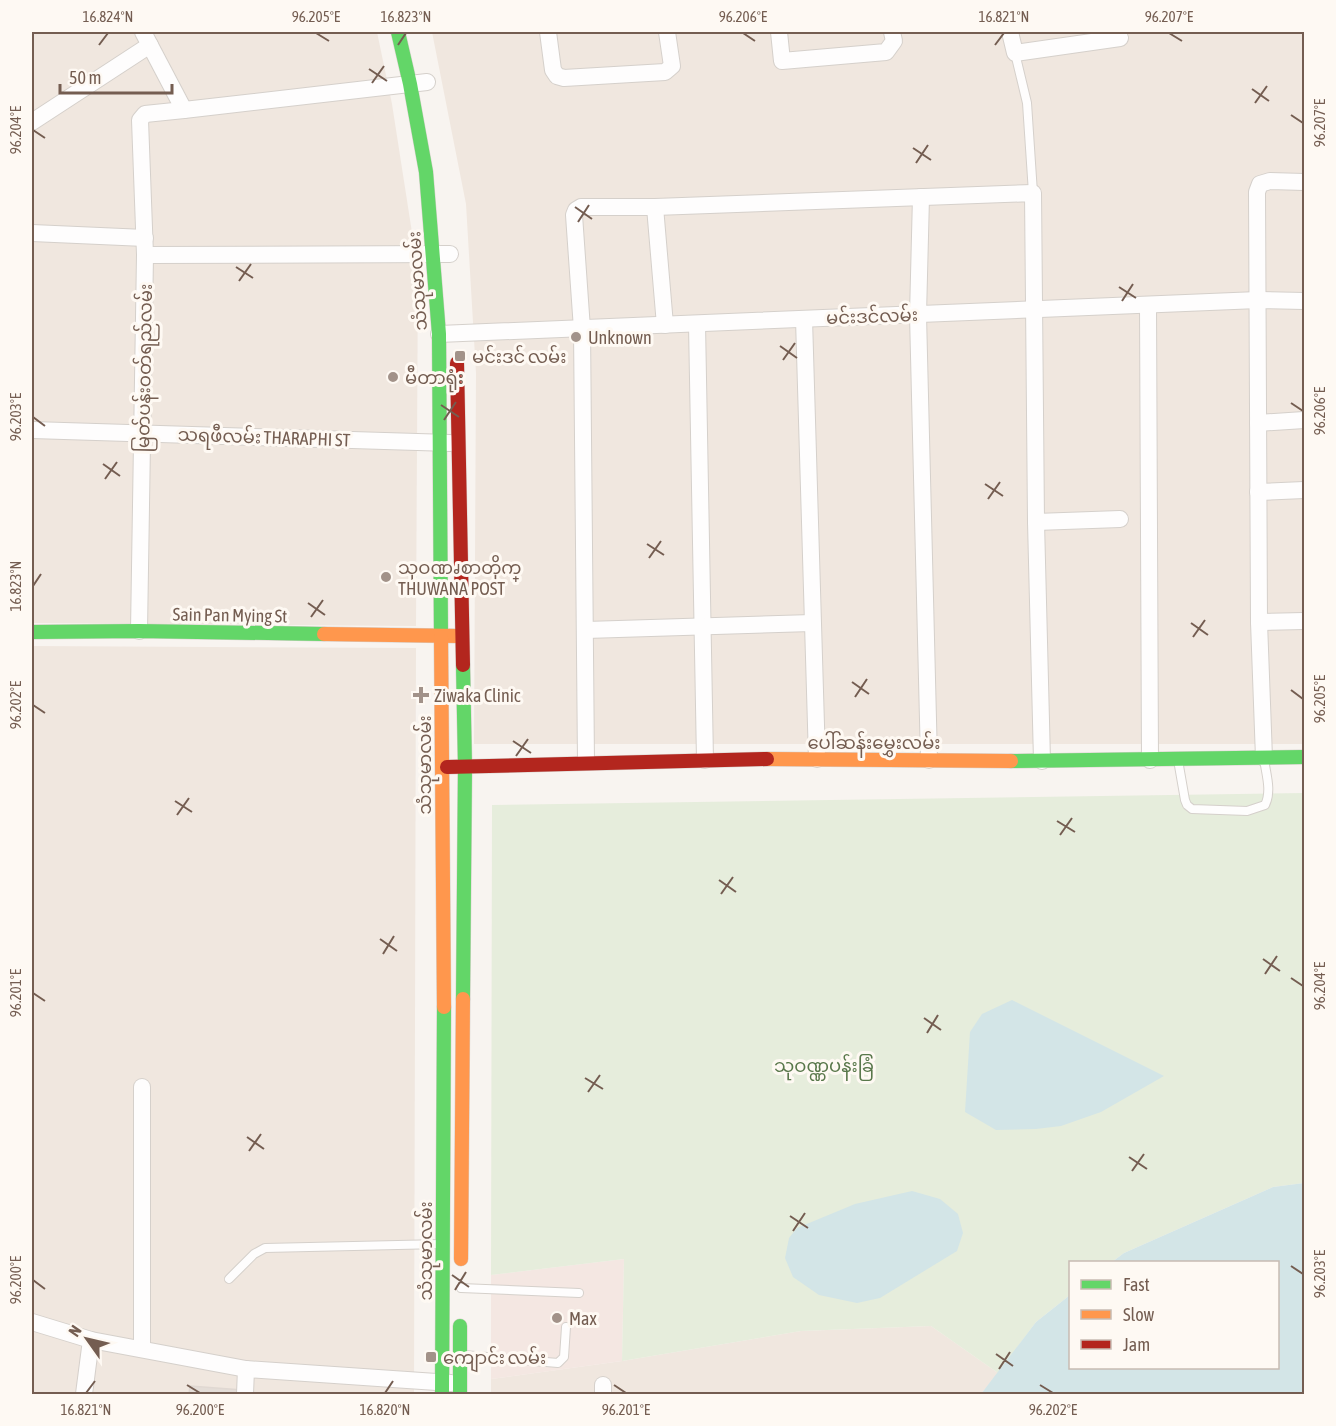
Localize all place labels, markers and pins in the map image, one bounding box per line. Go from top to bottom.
place label: Unknown [588,327,652,348]
marker: Unknown [569,330,583,344]
place label: မင်းဒင် လမ်း [472,344,566,367]
marker: မင်းဒင် လမ်း [453,349,467,363]
place label: မီတာရုံး [405,364,464,393]
marker: မီတာရုံး [386,370,400,384]
place label: သုဝဏၧစာတိုက္ THUWANA POST [398,554,522,599]
marker: သုဝဏၧစာတိုက္ THUWANA POST [379,570,393,584]
place label: Ziwaka Clinic [434,685,521,706]
marker: Ziwaka Clinic [412,686,430,704]
place label: Max [569,1308,597,1329]
marker: Max [550,1311,564,1325]
place label: ကျောင်း လမ်း [443,1345,546,1373]
marker: ကျောင်း လမ်း [424,1350,438,1364]

